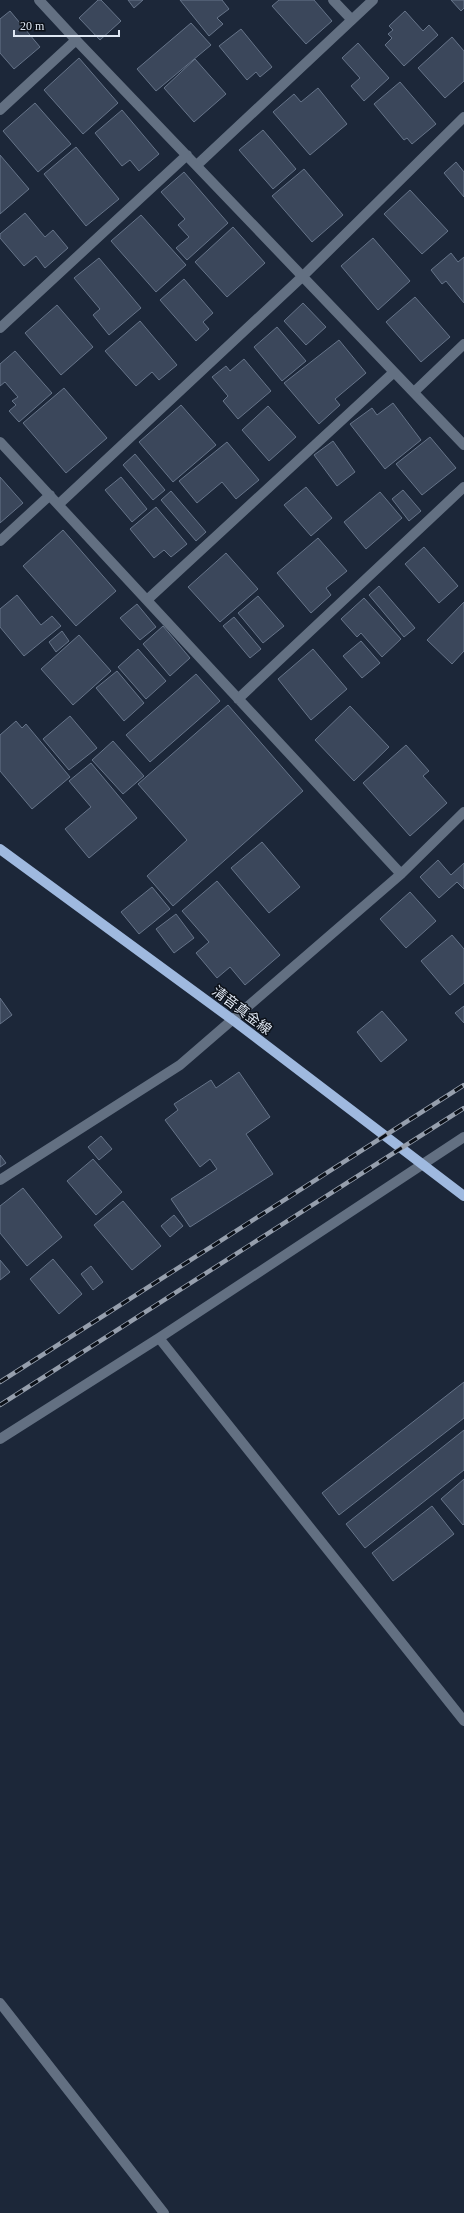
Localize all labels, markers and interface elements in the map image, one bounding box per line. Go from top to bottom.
scale bar [14,12,119,38]
text: 20 m [20,19,45,33]
street label: 清音真金線 [209,983,274,1037]

